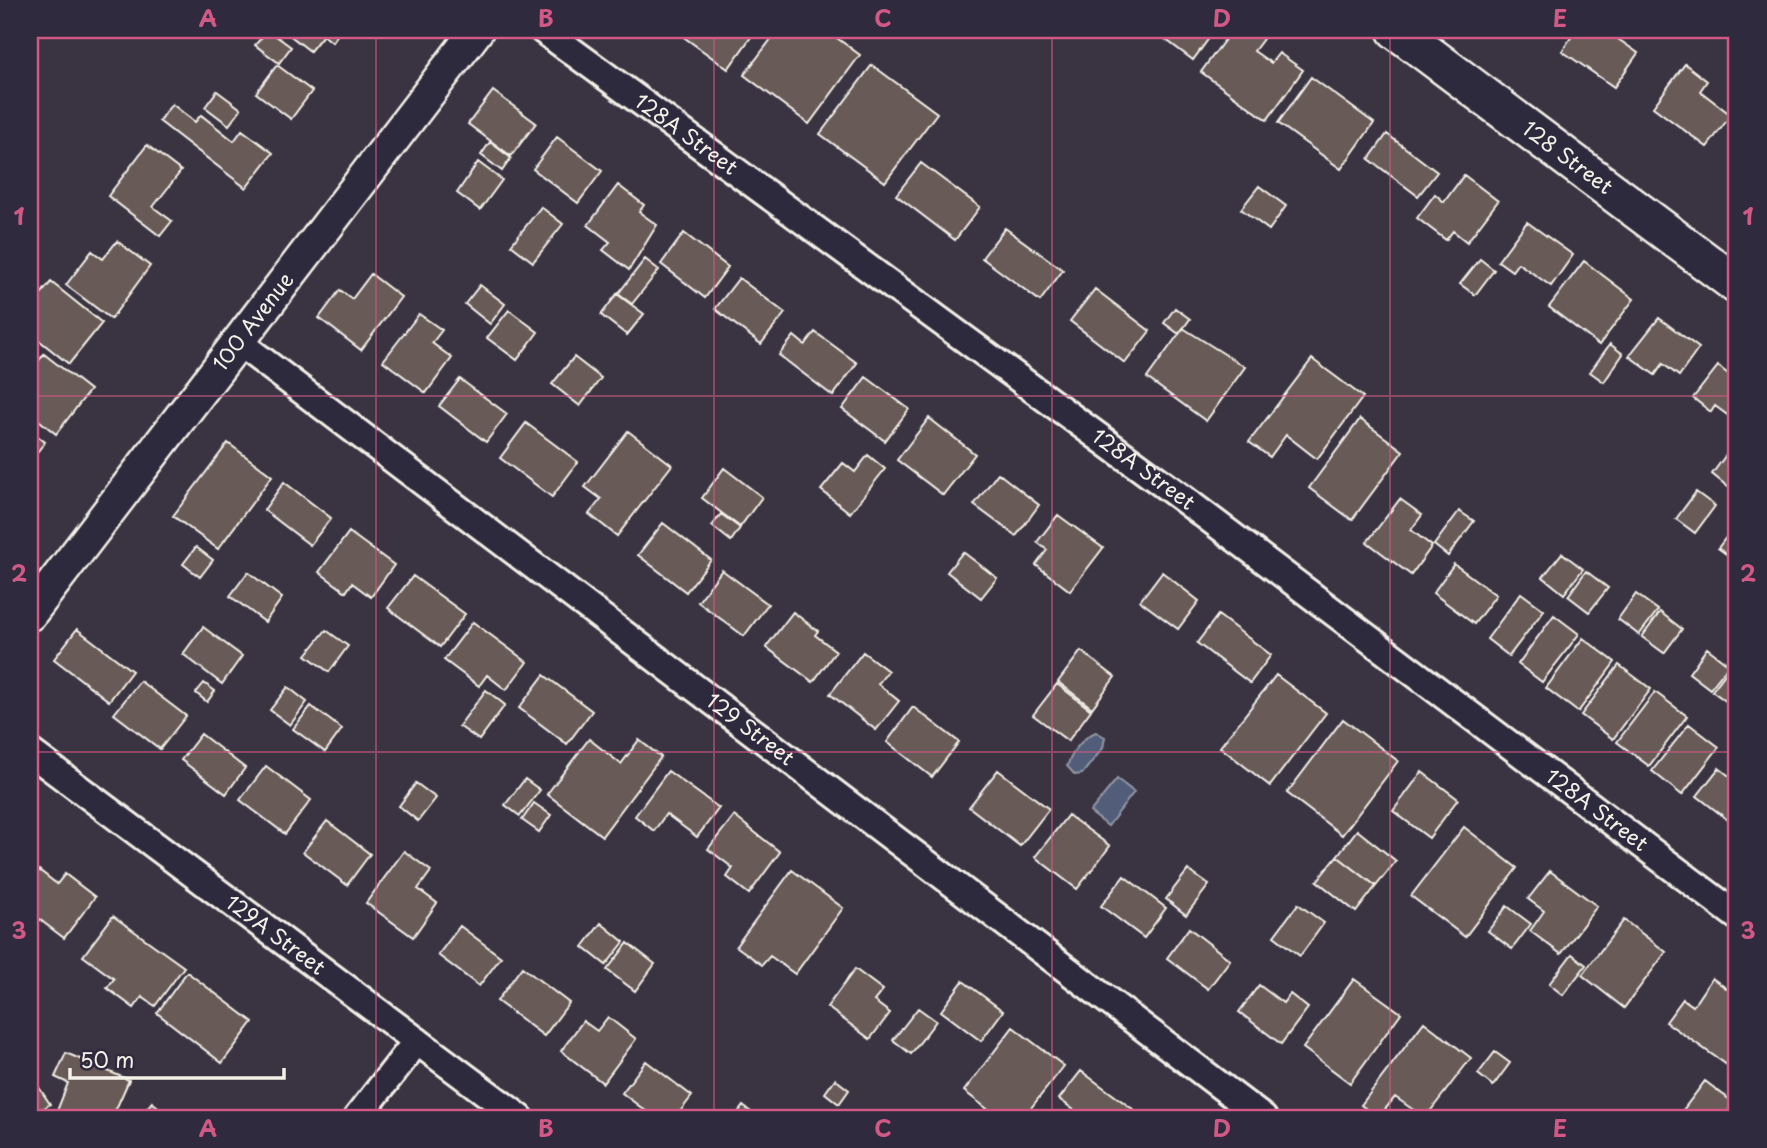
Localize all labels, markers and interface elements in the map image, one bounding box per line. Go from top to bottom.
text: A [199,0,217,35]
text: B [538,0,554,35]
text: C [874,0,892,35]
text: D [1213,0,1231,35]
text: E [1553,0,1567,35]
street label: 128A Street [629,84,745,182]
street label: 128 Street [1517,112,1621,201]
text: 1 [14,198,25,233]
text: 1 [1743,198,1754,233]
street label: 100 Avenue [204,264,300,377]
street label: 128A Street [1086,419,1203,517]
text: 2 [11,555,27,590]
text: 2 [1740,555,1756,590]
street label: 129 Street [700,684,802,772]
street label: 128A Street [1540,759,1656,858]
street label: 129A Street [220,885,333,982]
text: 3 [11,912,27,947]
text: 3 [1740,912,1756,947]
scale bar [70,1036,284,1080]
text: 50 m [80,1043,134,1075]
text: A [199,1110,217,1145]
text: B [538,1110,554,1145]
text: C [874,1110,892,1145]
text: D [1213,1110,1231,1145]
text: E [1553,1110,1567,1145]

